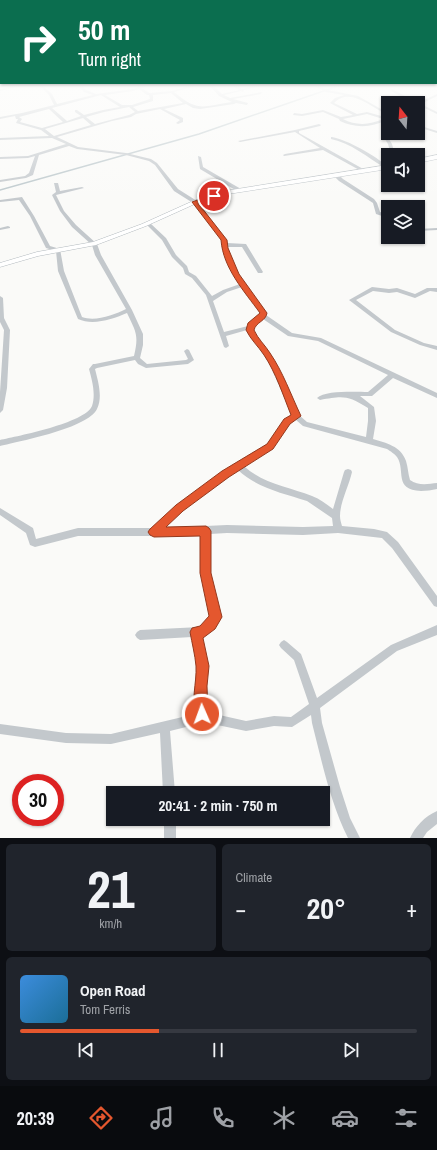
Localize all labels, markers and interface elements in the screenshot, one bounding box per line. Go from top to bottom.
text: 50 m [78,11,130,49]
icon: right [12,16,64,68]
text: Turn right [78,47,141,72]
north arrow [381,96,425,140]
map controls [381,96,425,244]
button: sound [381,148,425,192]
pin [197,179,231,213]
icon: arrive [203,185,225,207]
button: layers [381,200,425,244]
position arrow [181,693,223,735]
speed limit sign: 30 [12,774,64,826]
text: 20:41 · 2 min · 750 m [159,795,277,816]
text: 21 [87,854,134,924]
text: Climate [236,869,272,886]
text: 20° [307,888,346,928]
text: − [236,894,246,924]
text: + [406,894,417,924]
text: km/h [99,915,122,932]
text: Open Road [80,980,146,1001]
text: Tom Ferris [80,1001,130,1018]
icon: previous [75,1039,97,1061]
icon: pause [207,1039,229,1061]
icon: next [340,1039,362,1061]
icon: directions [87,1104,115,1132]
icon: music [148,1104,176,1132]
icon: phone [209,1104,237,1132]
icon: climate [270,1104,298,1132]
icon: car [331,1104,359,1132]
icon: filters [392,1104,420,1132]
text: 20:39 [17,1106,54,1131]

